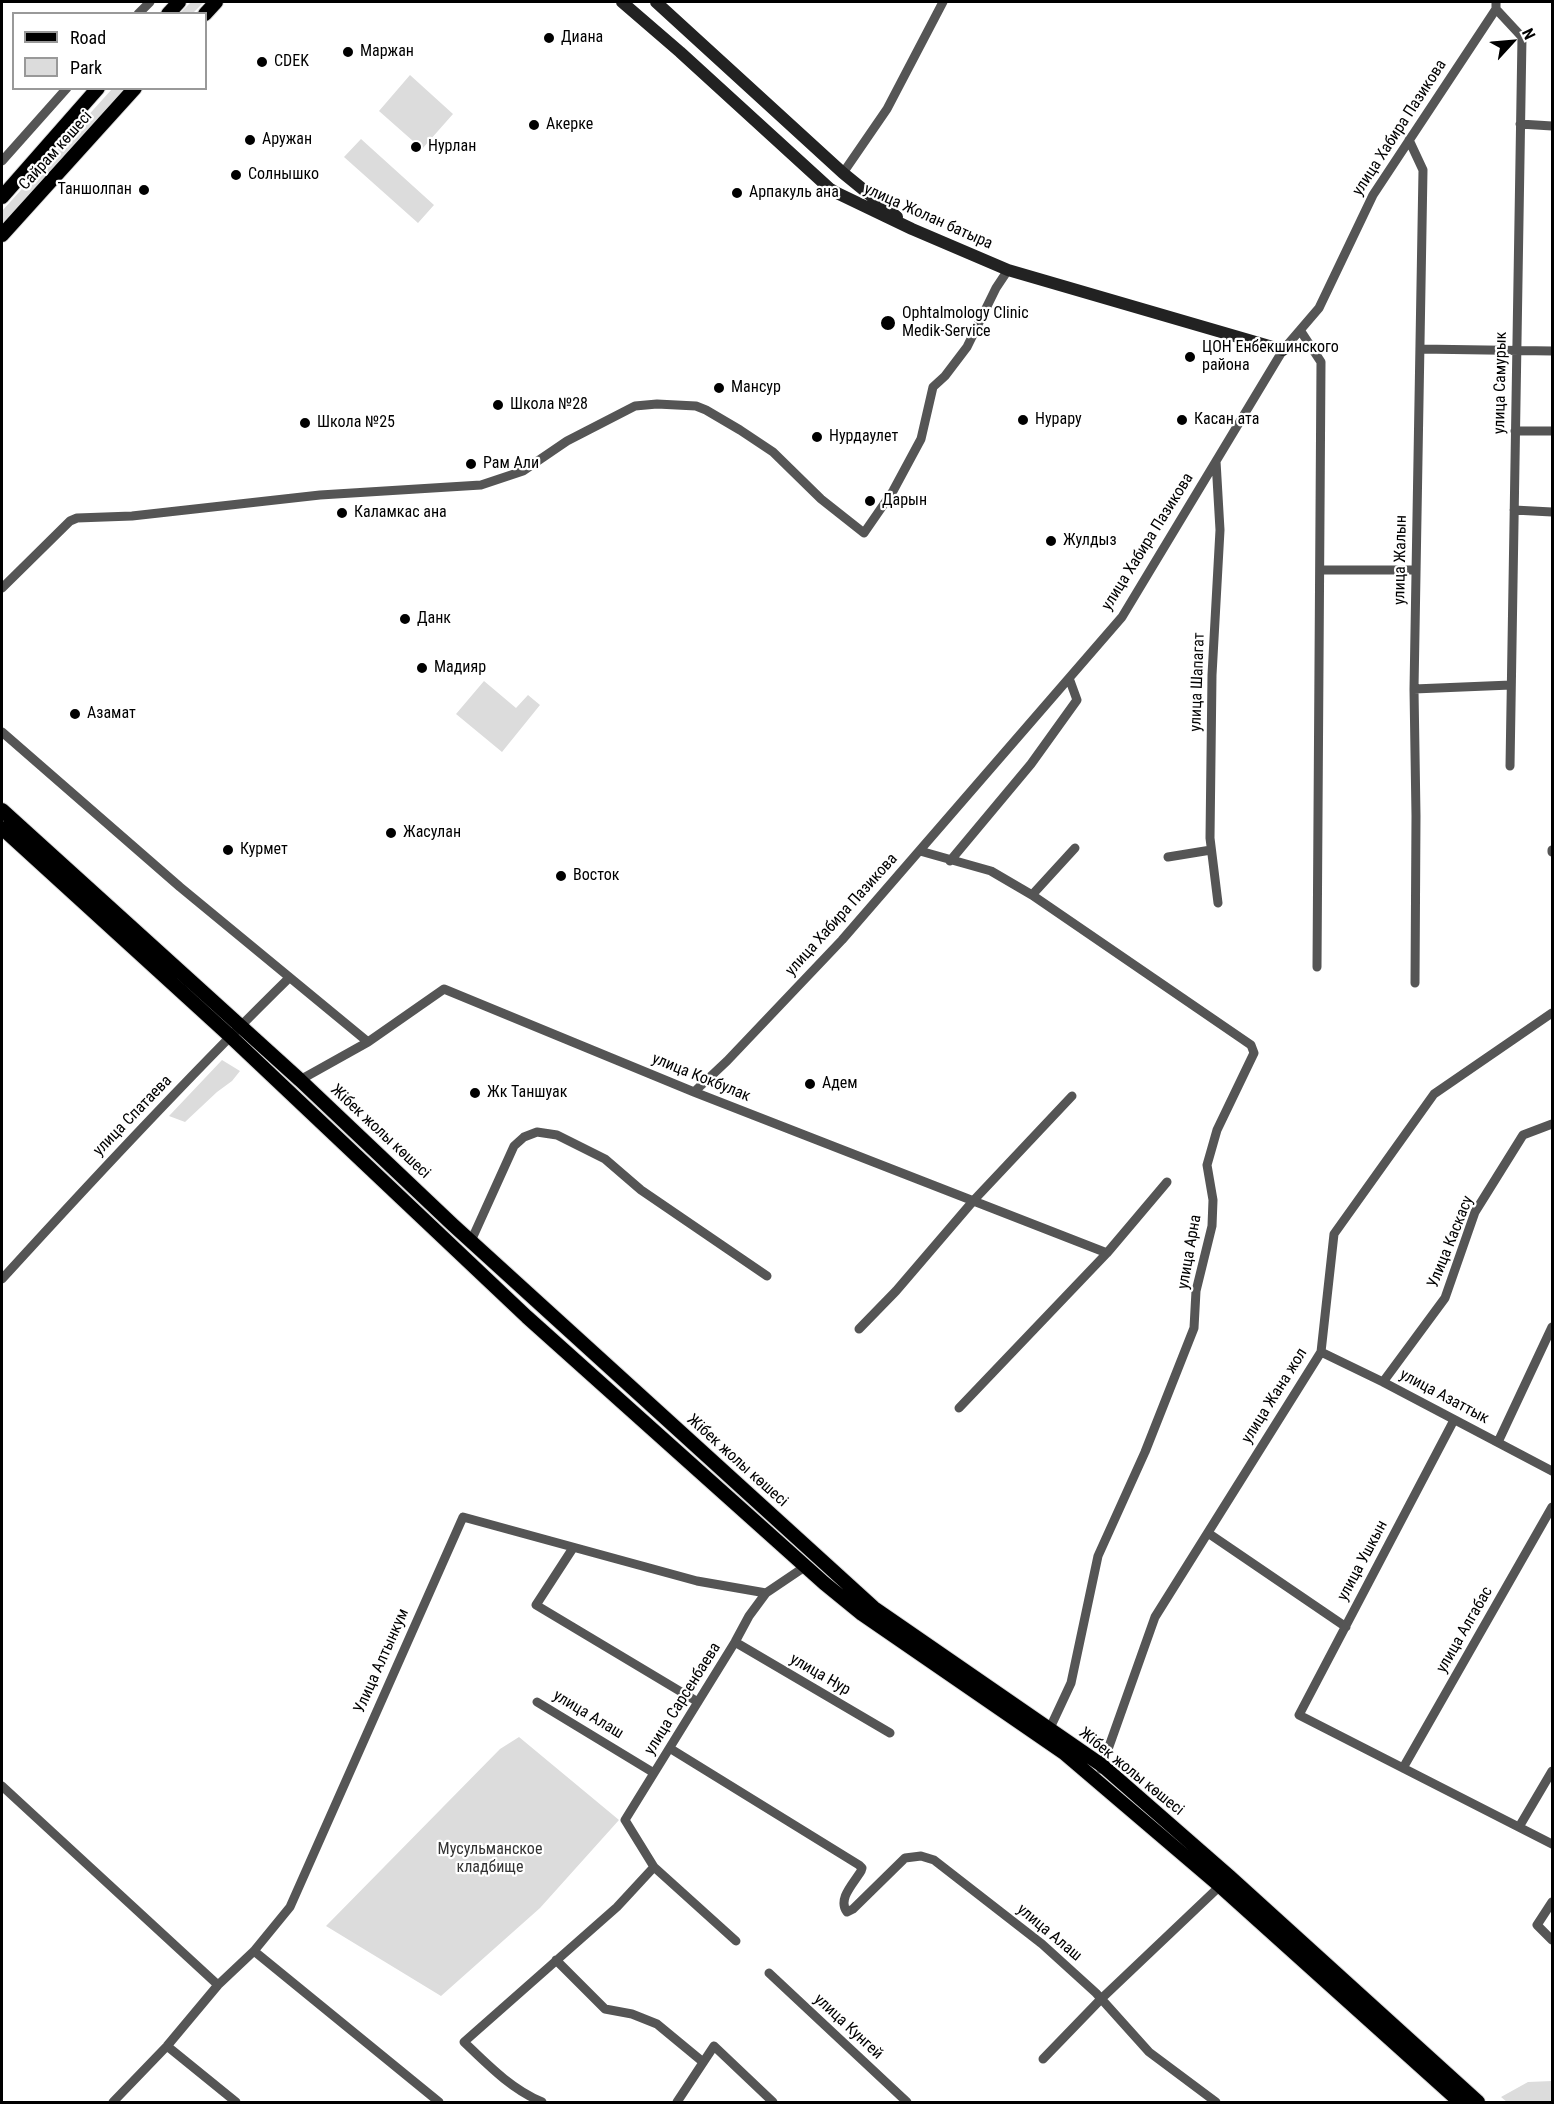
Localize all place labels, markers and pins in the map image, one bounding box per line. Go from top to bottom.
place label: Диана [561,28,603,48]
marker: Диана [542,31,556,45]
place label: Маржан [360,42,414,62]
marker: Маржан [341,45,355,59]
place label: CDEK [274,52,309,72]
marker: CDEK [255,55,269,69]
place label: Акерке [546,115,593,135]
marker: Акерке [527,118,541,132]
place label: Аружан [262,130,312,150]
marker: Аружан [243,133,257,147]
place label: Нурлан [428,137,476,157]
marker: Нурлан [409,140,423,154]
place label: Солнышко [248,165,319,185]
marker: Солнышко [229,168,243,182]
place label: Таншолпан [57,180,132,200]
marker: Таншолпан [137,183,151,197]
place label: Арпакуль ана [749,183,839,203]
marker: Арпакуль ана [730,186,744,200]
place label: Ophtalmology Clinic Medik-Service [902,304,1029,342]
marker: Ophtalmology Clinic Medik-Service [879,314,897,332]
place label: ЦОН Енбекшинского района [1202,338,1339,376]
marker: ЦОН Енбекшинского района [1183,350,1197,364]
place label: Мансур [731,378,781,398]
marker: Мансур [712,381,726,395]
place label: Школа №28 [510,395,588,415]
marker: Школа №28 [491,398,505,412]
place label: Нурару [1035,410,1082,430]
place label: Касан ата [1194,410,1259,430]
place label: Школа №25 [317,413,395,433]
marker: Нурару [1016,413,1030,427]
marker: Касан ата [1175,413,1189,427]
marker: Школа №25 [298,416,312,430]
place label: Нурдаулет [829,427,898,447]
marker: Нурдаулет [810,430,824,444]
place label: Рам Али [483,454,539,474]
marker: Рам Али [464,457,478,471]
place label: Дарын [882,491,927,511]
marker: Дарын [863,494,877,508]
place label: Каламкас ана [354,503,447,523]
marker: Каламкас ана [335,506,349,520]
place label: Жулдыз [1063,531,1117,551]
marker: Жулдыз [1044,534,1058,548]
place label: Данк [417,609,451,629]
marker: Данк [398,612,412,626]
place label: Мадияр [434,658,486,678]
marker: Мадияр [415,661,429,675]
place label: Азамат [87,704,136,724]
marker: Азамат [68,707,82,721]
place label: Жасулан [403,823,461,843]
marker: Жасулан [384,826,398,840]
place label: Курмет [240,840,288,860]
marker: Курмет [221,843,235,857]
place label: Восток [573,866,619,886]
marker: Восток [554,869,568,883]
place label: Адем [822,1074,858,1094]
marker: Адем [803,1077,817,1091]
place label: Жк Таншуак [487,1083,567,1103]
marker: Жк Таншуак [468,1086,482,1100]

